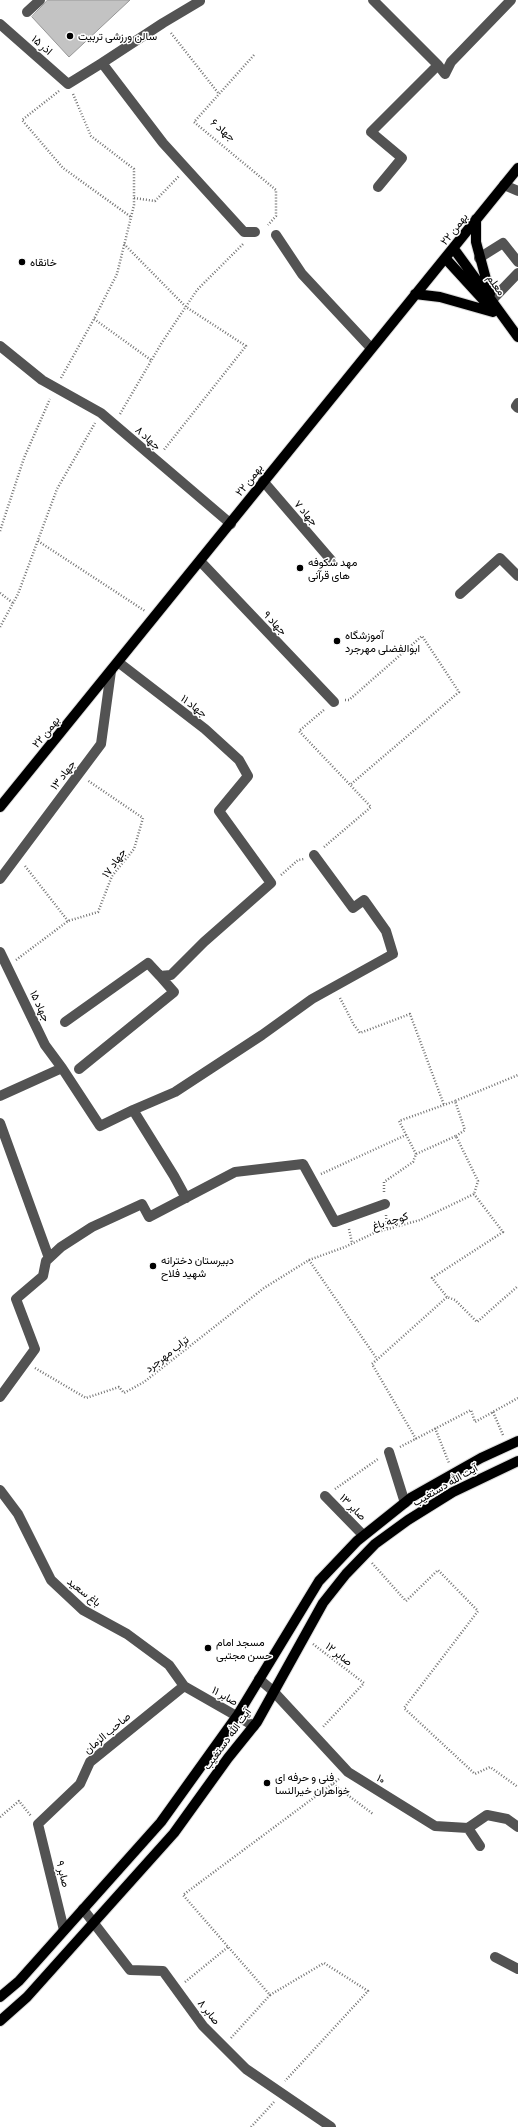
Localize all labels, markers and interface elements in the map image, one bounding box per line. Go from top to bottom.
place label: سالن ورزشی تربیت [78,29,157,43]
marker: سالن ورزشی تربیت [65,31,75,41]
street label: اذر ۱۵ [29,32,55,58]
street label: جهاد ۶ [208,116,238,144]
street label: ۲۲ بهمن [438,210,470,248]
place label: خانقاه [30,255,57,269]
marker: خانقاه [17,257,27,267]
street label: معلم [484,272,508,298]
street label: جهاد ۸ [132,423,164,453]
street label: ۲۲ بهمن [233,461,265,499]
street label: جهاد ۷ [291,497,321,529]
place label: مهد شکوفه های قرآنی [308,555,357,581]
marker: مهد شکوفه های قرآنی [295,563,305,573]
street label: جهاد ۹ [260,608,290,638]
place label: آموزشگاه ابوالفضلی مهرجرد [345,628,420,654]
marker: آموزشگاه ابوالفضلی مهرجرد [332,636,342,646]
street label: جهاد ۱۱ [178,692,210,720]
street label: ۲۲ بهمن [29,714,63,750]
street label: جهاد ۱۳ [48,758,78,792]
street label: جهاد ۱۷ [99,846,129,880]
street label: جهاد ۱۵ [27,988,53,1024]
street label: کوچه باغ [370,1209,410,1233]
place label: دبیرستان دخترانه شهید فلاح [161,1253,234,1279]
marker: دبیرستان دخترانه شهید فلاح [148,1261,158,1271]
street label: تراب مهرجرد [142,1333,192,1375]
street label: آیت الله دستغیب [410,1461,480,1509]
street label: صابر ۱۳ [337,1491,369,1523]
street label: باغ سعید [64,1575,104,1609]
place label: مسجد امام حسن مجتبی [216,1635,272,1661]
street label: صابر ۱۲ [323,1639,355,1669]
marker: مسجد امام حسن مجتبی [203,1643,213,1653]
street label: صابر ۱۱ [210,1683,240,1709]
street label: آیت الله دستغیب [200,1706,254,1772]
street label: صاحب الزمان [81,1710,133,1756]
place label: فنی و حرفه ای خواهران خیرالنسا [275,1770,350,1796]
street label: ۱۰ [374,1771,388,1787]
marker: فنی و حرفه ای خواهران خیرالنسا [262,1778,272,1788]
street label: صابر ۹ [53,1859,73,1889]
street label: صابر ۸ [195,1997,223,2027]

